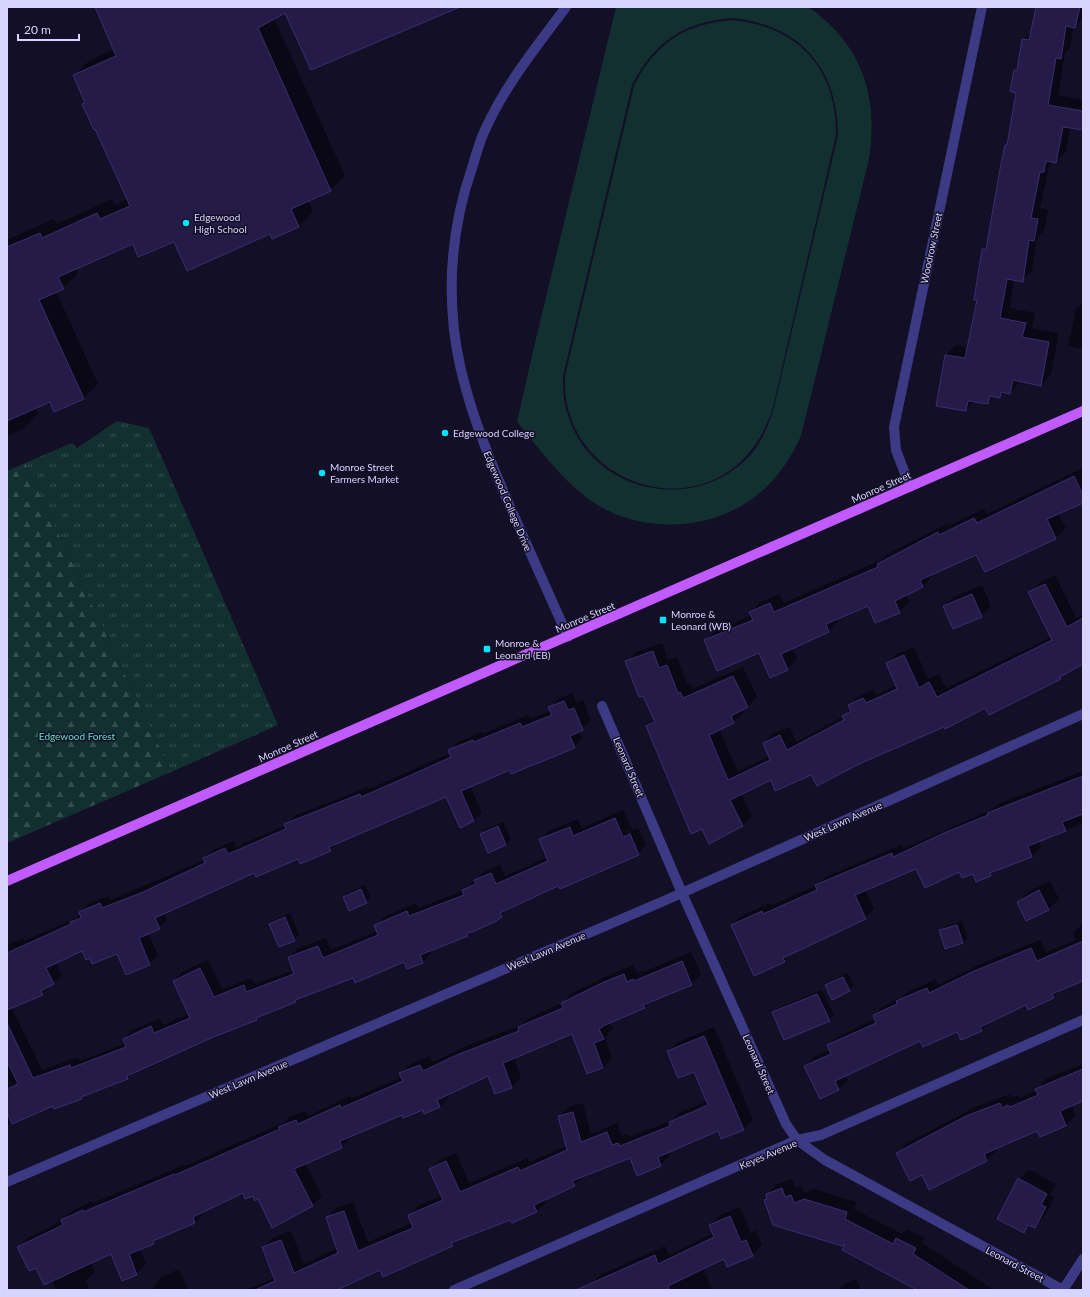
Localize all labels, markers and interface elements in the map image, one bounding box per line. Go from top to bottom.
scale bar [18,16,79,42]
text: 20 m [24,22,51,37]
place label: Edgewood High School [194,211,247,235]
street label: Woodrow Street [918,211,944,285]
marker: Edgewood High School [181,218,191,228]
place label: Edgewood College [453,427,534,439]
marker: Edgewood College [440,428,450,438]
street label: Edgewood College Drive [481,449,535,553]
place label: Monroe Street Farmers Market [330,461,399,485]
marker: Monroe Street Farmers Market [317,468,327,478]
street label: Monroe Street [849,468,913,505]
street label: Monroe Street [553,599,617,635]
place label: Monroe & Leonard (WB) [671,608,731,632]
marker: Monroe & Leonard (WB) [658,615,668,625]
place label: Monroe & Leonard (EB) [495,637,551,661]
marker: Monroe & Leonard (EB) [482,644,492,654]
street label: Monroe Street [256,727,320,764]
park label: Edgewood Forest [39,730,116,742]
street label: Leonard Street [611,735,647,799]
street label: West Lawn Avenue [802,798,884,844]
street label: West Lawn Avenue [505,929,587,973]
street label: Leonard Street [740,1032,778,1096]
street label: West Lawn Avenue [207,1057,289,1101]
street label: Keyes Avenue [737,1136,799,1172]
street label: Leonard Street [984,1244,1047,1285]

